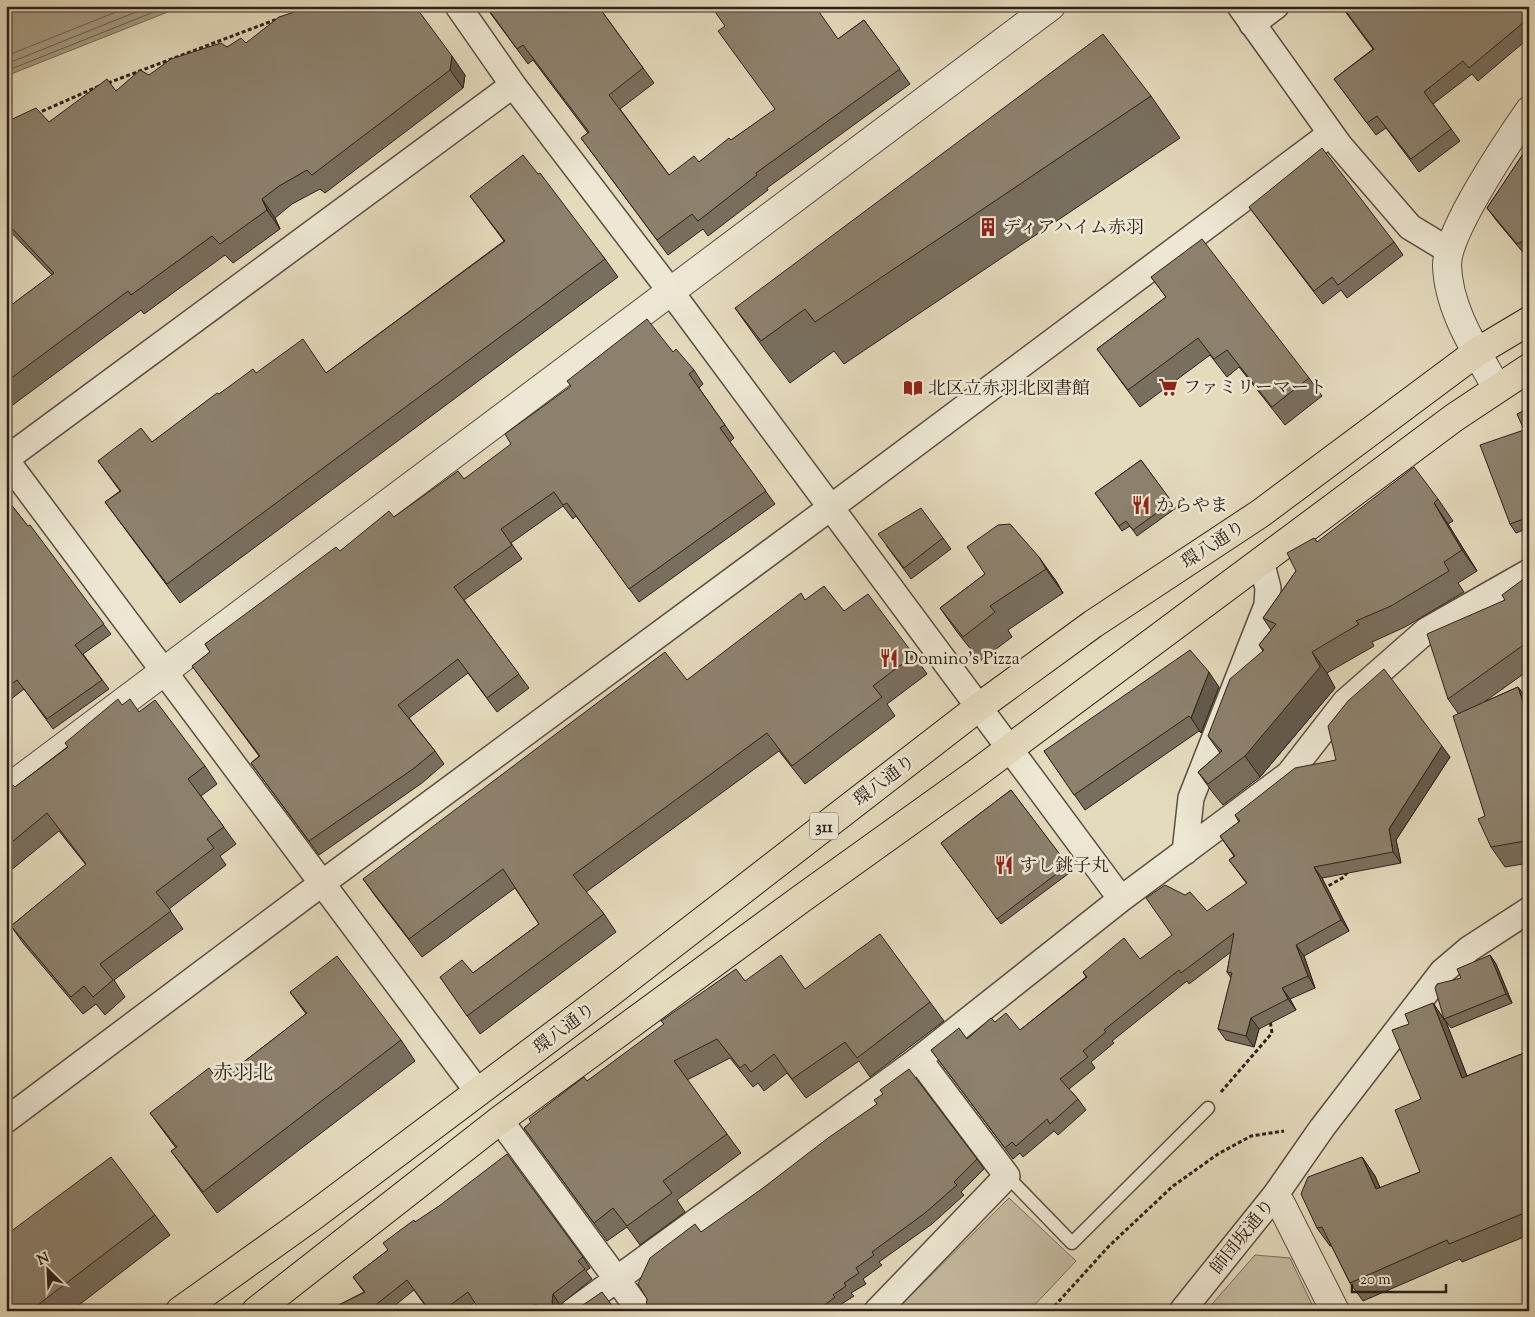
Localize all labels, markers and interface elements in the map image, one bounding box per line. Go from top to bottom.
building icon: ディアハイム赤羽 [977,216,999,238]
place label: ディアハイム赤羽 [1003,216,1144,242]
supermarket icon: ファミリーマート [1157,376,1179,398]
place label: ファミリーマート [1183,376,1327,402]
library icon: 北区立赤羽北図書館 [902,377,924,399]
place label: 北区立赤羽北図書館 [928,377,1090,403]
restaurant icon: からやま [1130,494,1152,516]
place label: からやま [1156,494,1228,520]
street label: 環八通り [1177,515,1251,576]
restaurant icon: Domino's Pizza [878,647,900,669]
place label: Domino's Pizza [904,647,1020,673]
street label: 環八通り [849,750,922,814]
road number: 311 [810,812,838,839]
restaurant icon: すし銚子丸 [993,854,1015,876]
place label: すし銚子丸 [1019,854,1109,880]
street label: 環八通り [529,998,602,1062]
district label: 赤羽北 [213,1060,273,1089]
street label: 師団坂通り [1205,1194,1282,1280]
north arrow [22,1244,72,1294]
text: N [34,1249,53,1271]
scale bar [1352,1262,1446,1294]
text: 20 m [1360,1270,1391,1291]

